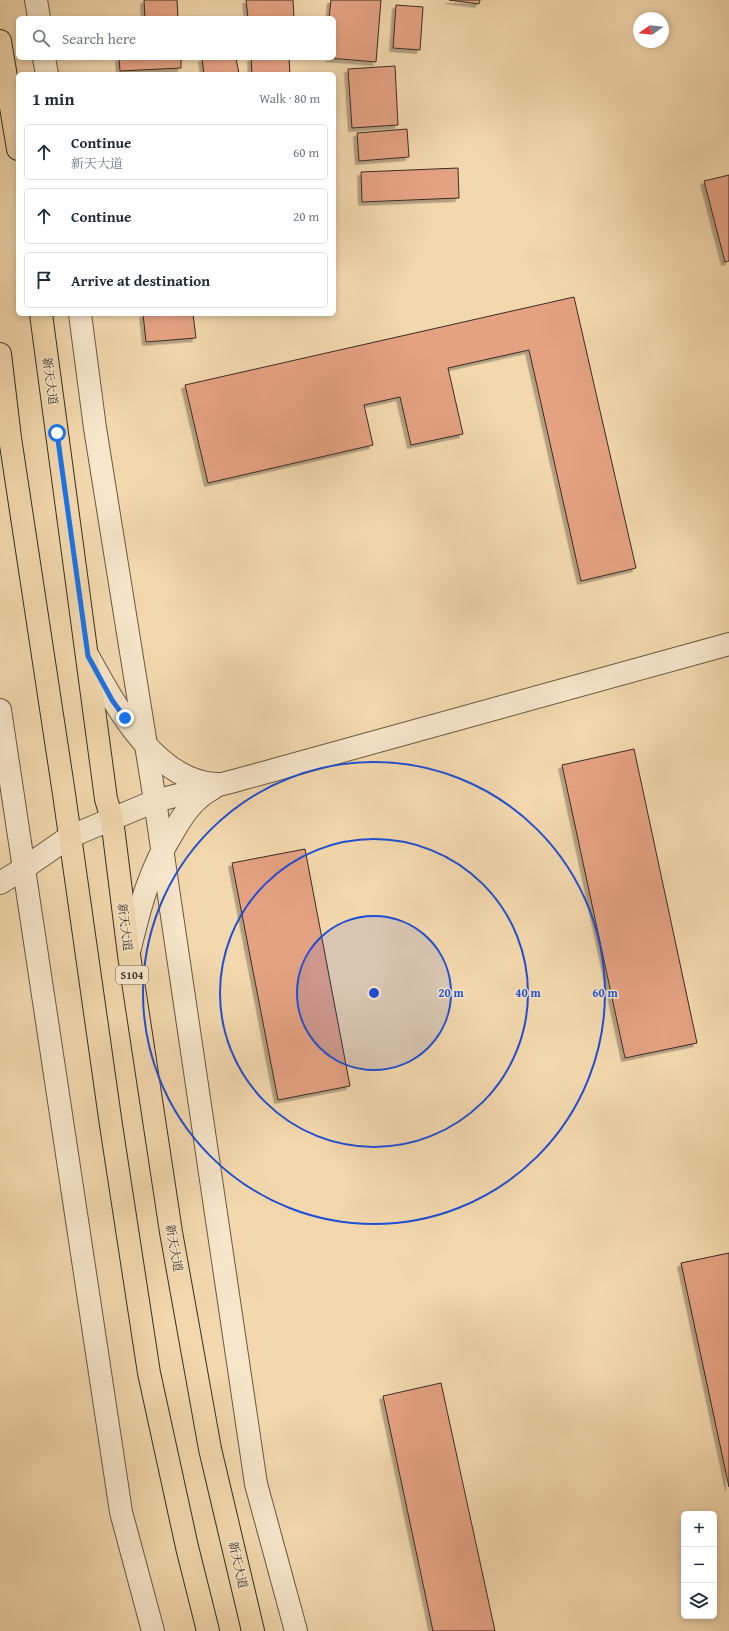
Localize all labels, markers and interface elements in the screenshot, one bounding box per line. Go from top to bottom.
north arrow [633,12,669,48]
search box [16,16,336,60]
icon: search [30,27,52,49]
text: Search here [62,28,136,49]
text: 1 min [32,86,74,111]
text: Walk · 80 m [259,89,320,108]
text: Continue [71,132,132,153]
icon: ahead [33,141,55,163]
text: 60 m [293,143,319,162]
text: 新天大道 [71,154,123,173]
icon: ahead [33,205,55,227]
text: Continue [71,206,132,227]
text: 20 m [293,207,319,226]
icon: arrive [33,269,55,291]
text: Arrive at destination [71,270,210,291]
street label: 新天大道 [39,356,62,406]
route start [48,424,66,442]
route end [116,709,134,727]
street label: 新天大道 [114,902,137,952]
road number: S104 [116,966,148,984]
text: 20 m [438,984,464,1001]
text: 40 m [515,984,541,1001]
text: 60 m [592,984,618,1001]
centre of rings [367,986,381,1000]
street label: 新天大道 [162,1223,187,1273]
map controls [681,1511,717,1619]
button: + [681,1511,717,1547]
street label: 新天大道 [225,1540,252,1590]
button: − [681,1547,717,1583]
button: layers [681,1583,717,1619]

